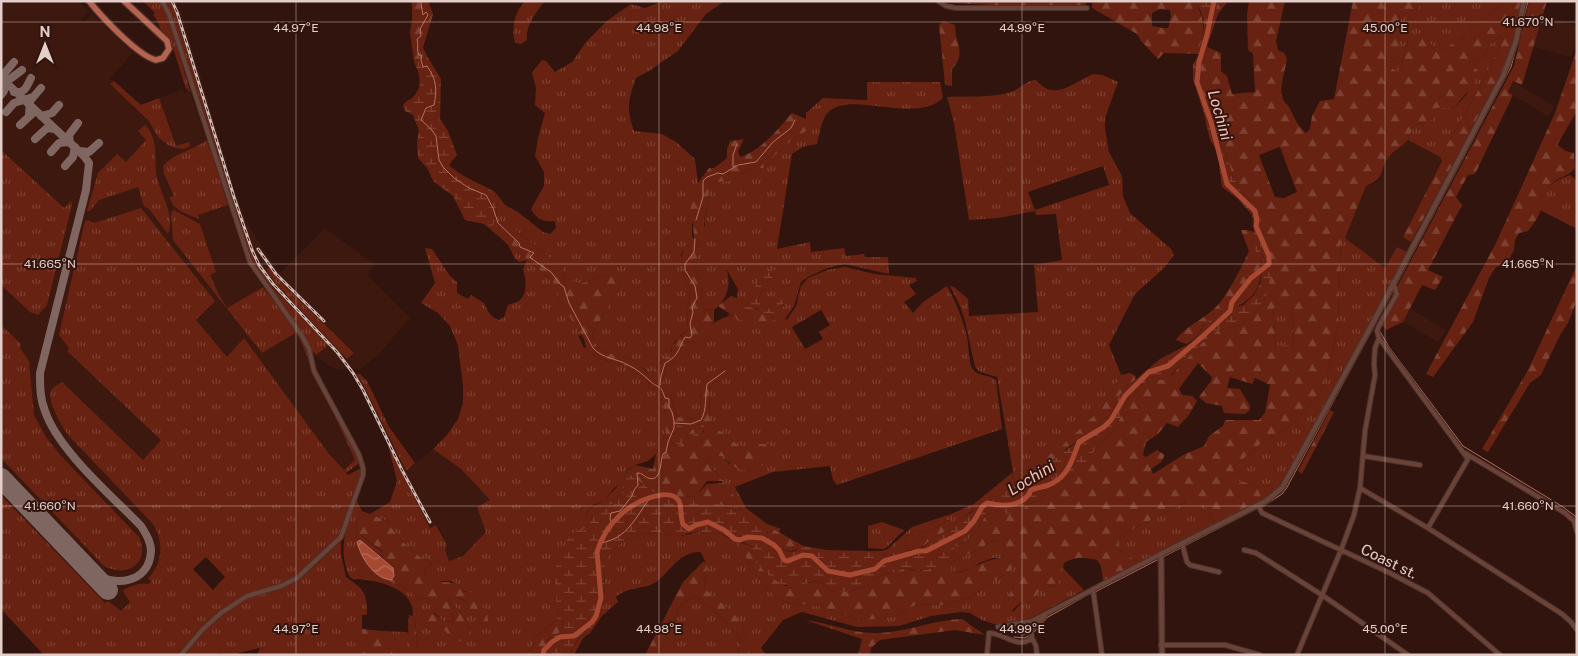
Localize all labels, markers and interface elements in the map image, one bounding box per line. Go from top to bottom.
text: 41.670°N [1502,15,1554,29]
north arrow [20,20,70,70]
text: 44.97°E [273,21,319,35]
text: 44.98°E [636,21,682,35]
text: 44.99°E [999,21,1045,35]
text: 45.00°E [1362,21,1408,35]
text: N [40,24,50,40]
water label: Lochini [1204,88,1236,142]
text: 41.665°N [24,257,76,271]
text: 41.665°N [1502,257,1554,271]
water label: Lochini [1004,457,1058,499]
text: 41.660°N [24,499,76,513]
text: 41.660°N [1502,499,1554,513]
street label: Coast st. [1358,540,1420,582]
text: 44.97°E [273,622,319,636]
text: 44.98°E [636,622,682,636]
text: 44.99°E [999,622,1045,636]
text: 45.00°E [1362,622,1408,636]

